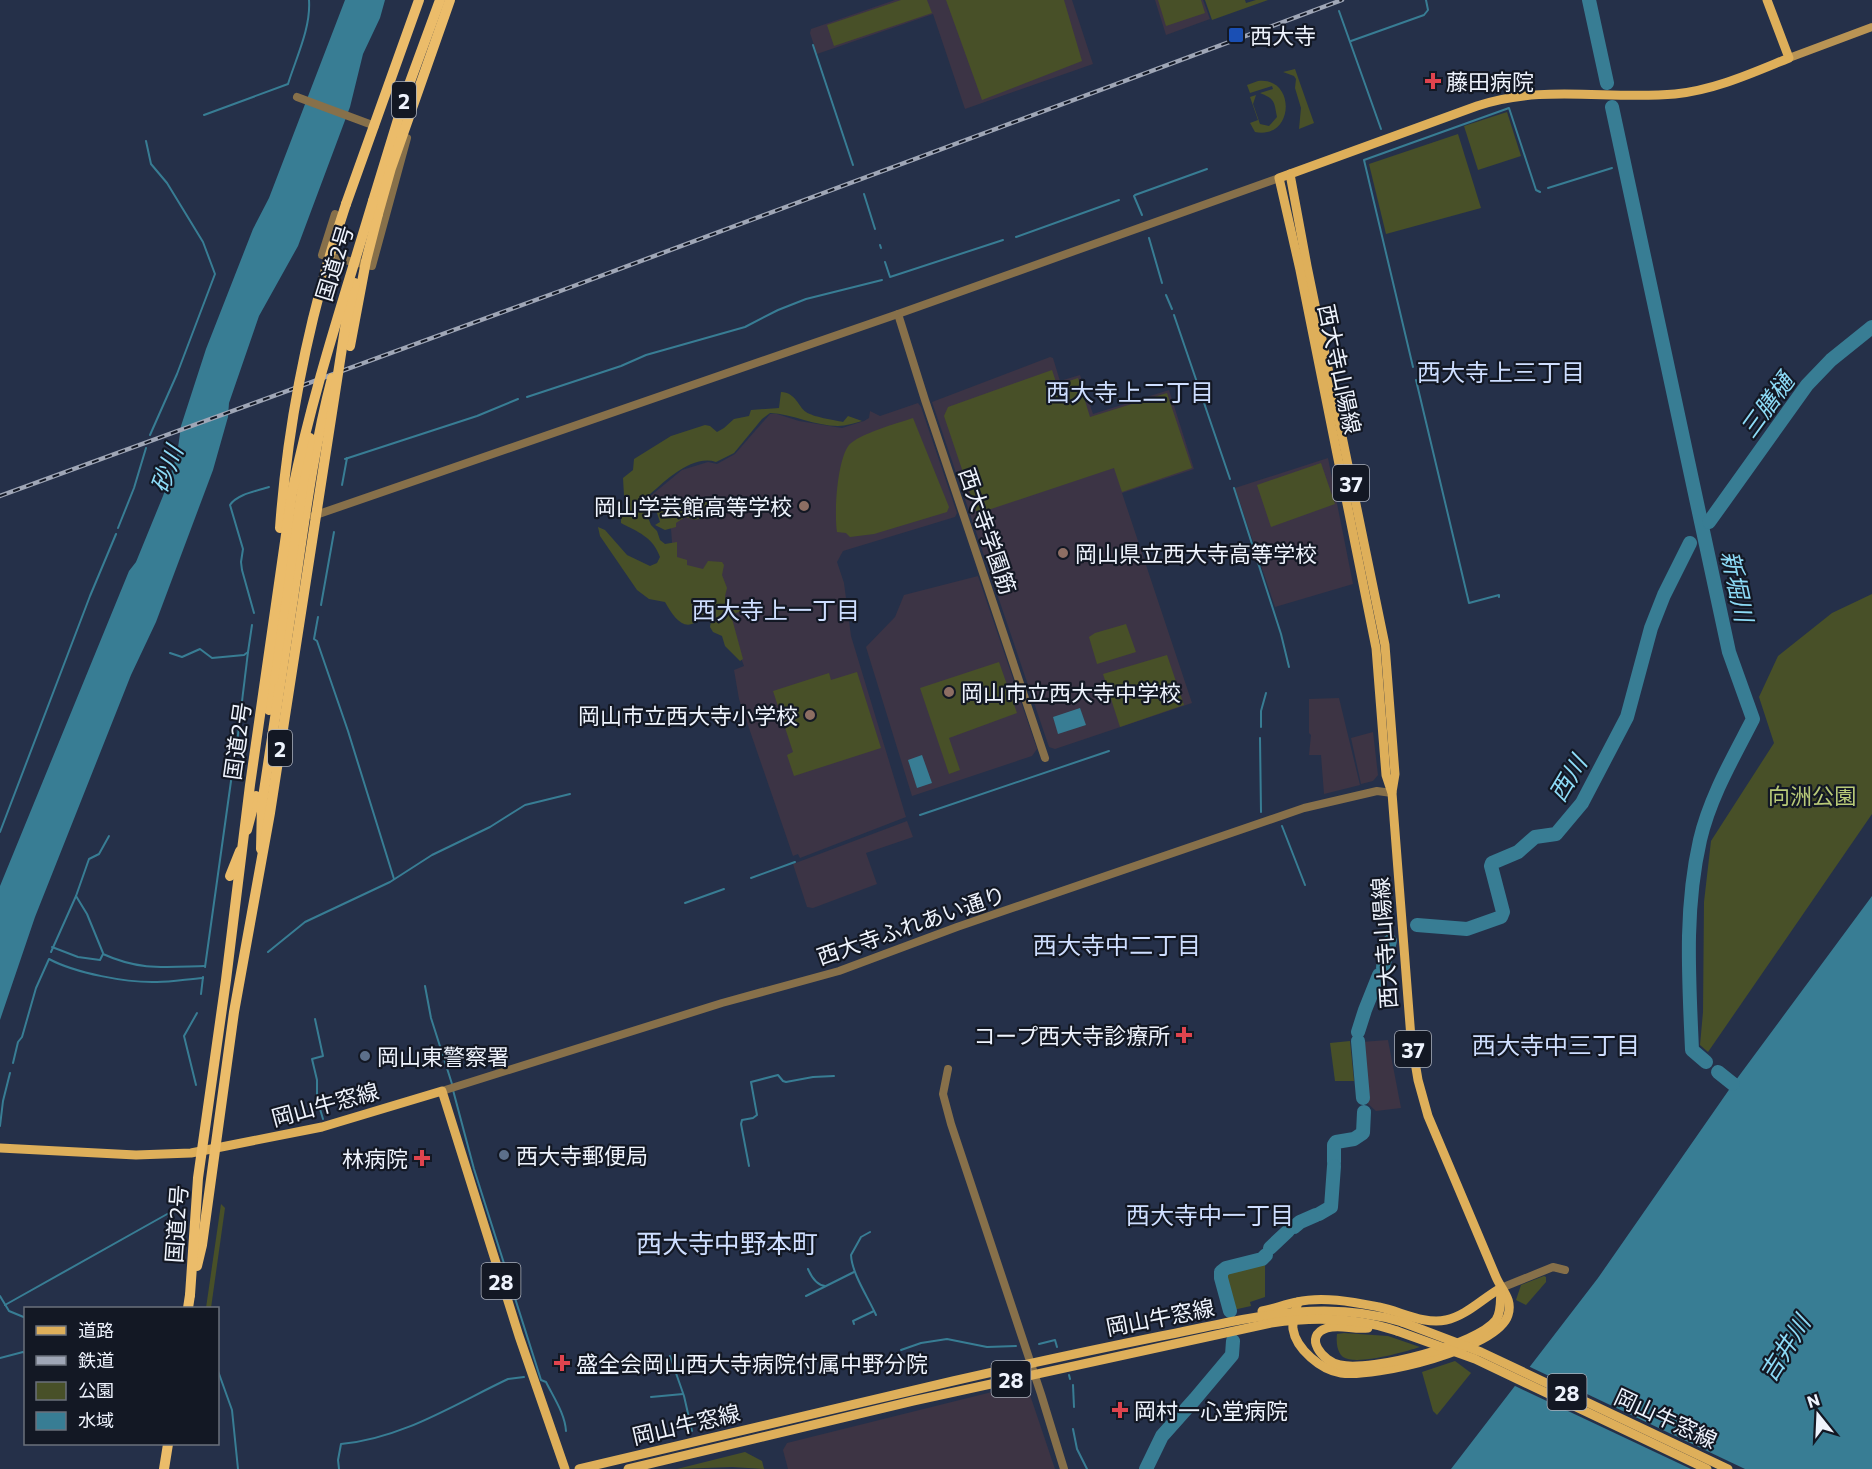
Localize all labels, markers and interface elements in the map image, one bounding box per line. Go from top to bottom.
place label: 西大寺 [1250,22,1316,49]
marker: 西大寺 [1227,26,1245,44]
place label: 藤田病院 [1446,68,1534,95]
marker: 藤田病院 [1424,72,1442,90]
road number: 2 [392,82,416,118]
street label: 国道2号 [310,222,358,304]
street label: 西大寺山陽線 [1313,302,1367,436]
district label: 西大寺上三丁目 [1417,357,1585,386]
water label: 三膳樋 [1733,364,1801,443]
district label: 西大寺上二丁目 [1046,377,1214,406]
water label: 砂川 [144,439,189,497]
street label: 西大寺学園筋 [954,464,1022,598]
road number: 37 [1333,465,1369,501]
place label: 岡山学芸館高等学校 [594,493,792,520]
marker: 岡山学芸館高等学校 [797,499,811,513]
place label: 岡山県立西大寺高等学校 [1075,540,1317,567]
marker: 岡山県立西大寺高等学校 [1056,546,1070,560]
water label: 新堀川 [1716,548,1760,627]
district label: 西大寺上一丁目 [692,595,860,624]
place label: 岡山市立西大寺中学校 [961,679,1181,706]
marker: 岡山市立西大寺中学校 [942,685,956,699]
street label: 国道2号 [218,700,256,782]
place label: 岡山市立西大寺小学校 [578,702,798,729]
marker: 岡山市立西大寺小学校 [803,708,817,722]
road number: 2 [268,730,292,766]
water label: 西川 [1542,747,1593,806]
park label: 向洲公園 [1768,782,1856,809]
street label: 西大寺山陽線 [1366,876,1402,1010]
street label: 西大寺ふれあい通り [813,880,1009,970]
district label: 西大寺中二丁目 [1033,930,1201,959]
place label: コープ西大寺診療所 [973,1022,1170,1049]
marker: コープ西大寺診療所 [1175,1026,1193,1044]
district label: 西大寺中三丁目 [1472,1030,1640,1059]
road number: 37 [1395,1031,1431,1067]
place label: 岡山東警察署 [377,1043,509,1070]
marker: 岡山東警察署 [358,1049,372,1063]
street label: 岡山牛窓線 [268,1077,382,1131]
place label: 西大寺郵便局 [516,1142,648,1169]
place label: 林病院 [342,1145,408,1172]
marker: 西大寺郵便局 [497,1148,511,1162]
marker: 林病院 [413,1149,431,1167]
street label: 国道2号 [160,1184,192,1264]
district label: 西大寺中一丁目 [1126,1200,1294,1229]
district label: 西大寺中野本町 [636,1227,818,1258]
road number: 28 [482,1263,520,1299]
street label: 岡山牛窓線 [1103,1293,1217,1341]
legend [24,1307,219,1445]
water label: 吉井川 [1753,1307,1817,1386]
text: 道路 [78,1319,114,1341]
text: 鉄道 [78,1349,114,1371]
place label: 盛全会岡山西大寺病院付属中野分院 [576,1350,928,1377]
marker: 盛全会岡山西大寺病院付属中野分院 [553,1354,571,1372]
road number: 28 [992,1361,1030,1397]
road number: 28 [1548,1374,1586,1410]
text: 公園 [78,1379,114,1401]
street label: 岡山牛窓線 [1610,1383,1722,1453]
north arrow [1788,1385,1848,1445]
text: N [1805,1389,1822,1411]
place label: 岡村一心堂病院 [1134,1397,1288,1424]
street label: 岡山牛窓線 [629,1398,743,1450]
marker: 岡村一心堂病院 [1111,1401,1129,1419]
text: 水域 [78,1409,114,1431]

